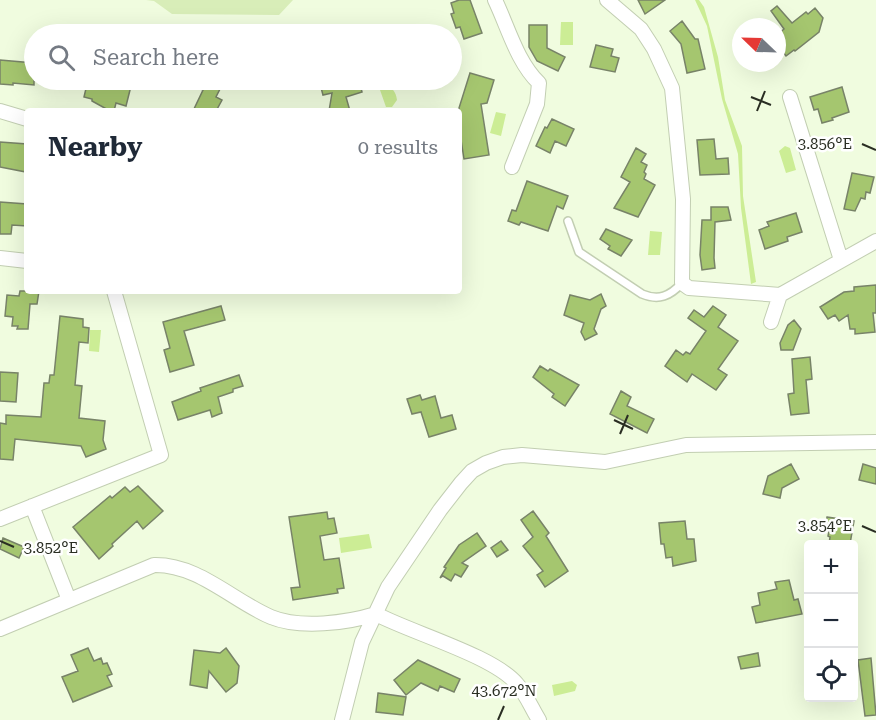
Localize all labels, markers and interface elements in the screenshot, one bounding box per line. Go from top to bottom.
north arrow [732,18,786,72]
search box [24,24,462,90]
icon: search [45,41,78,74]
text: Search here [93,45,219,70]
text: Nearby [48,132,142,162]
text: 0 results [358,135,438,159]
text: 3.856°E [798,135,852,153]
text: 3.854°E [798,517,852,535]
text: 3.852°E [24,539,78,557]
map controls [804,540,858,702]
button: + [804,540,858,594]
button: − [804,594,858,648]
button: locate [804,648,858,702]
text: 43.672°N [471,682,537,700]

